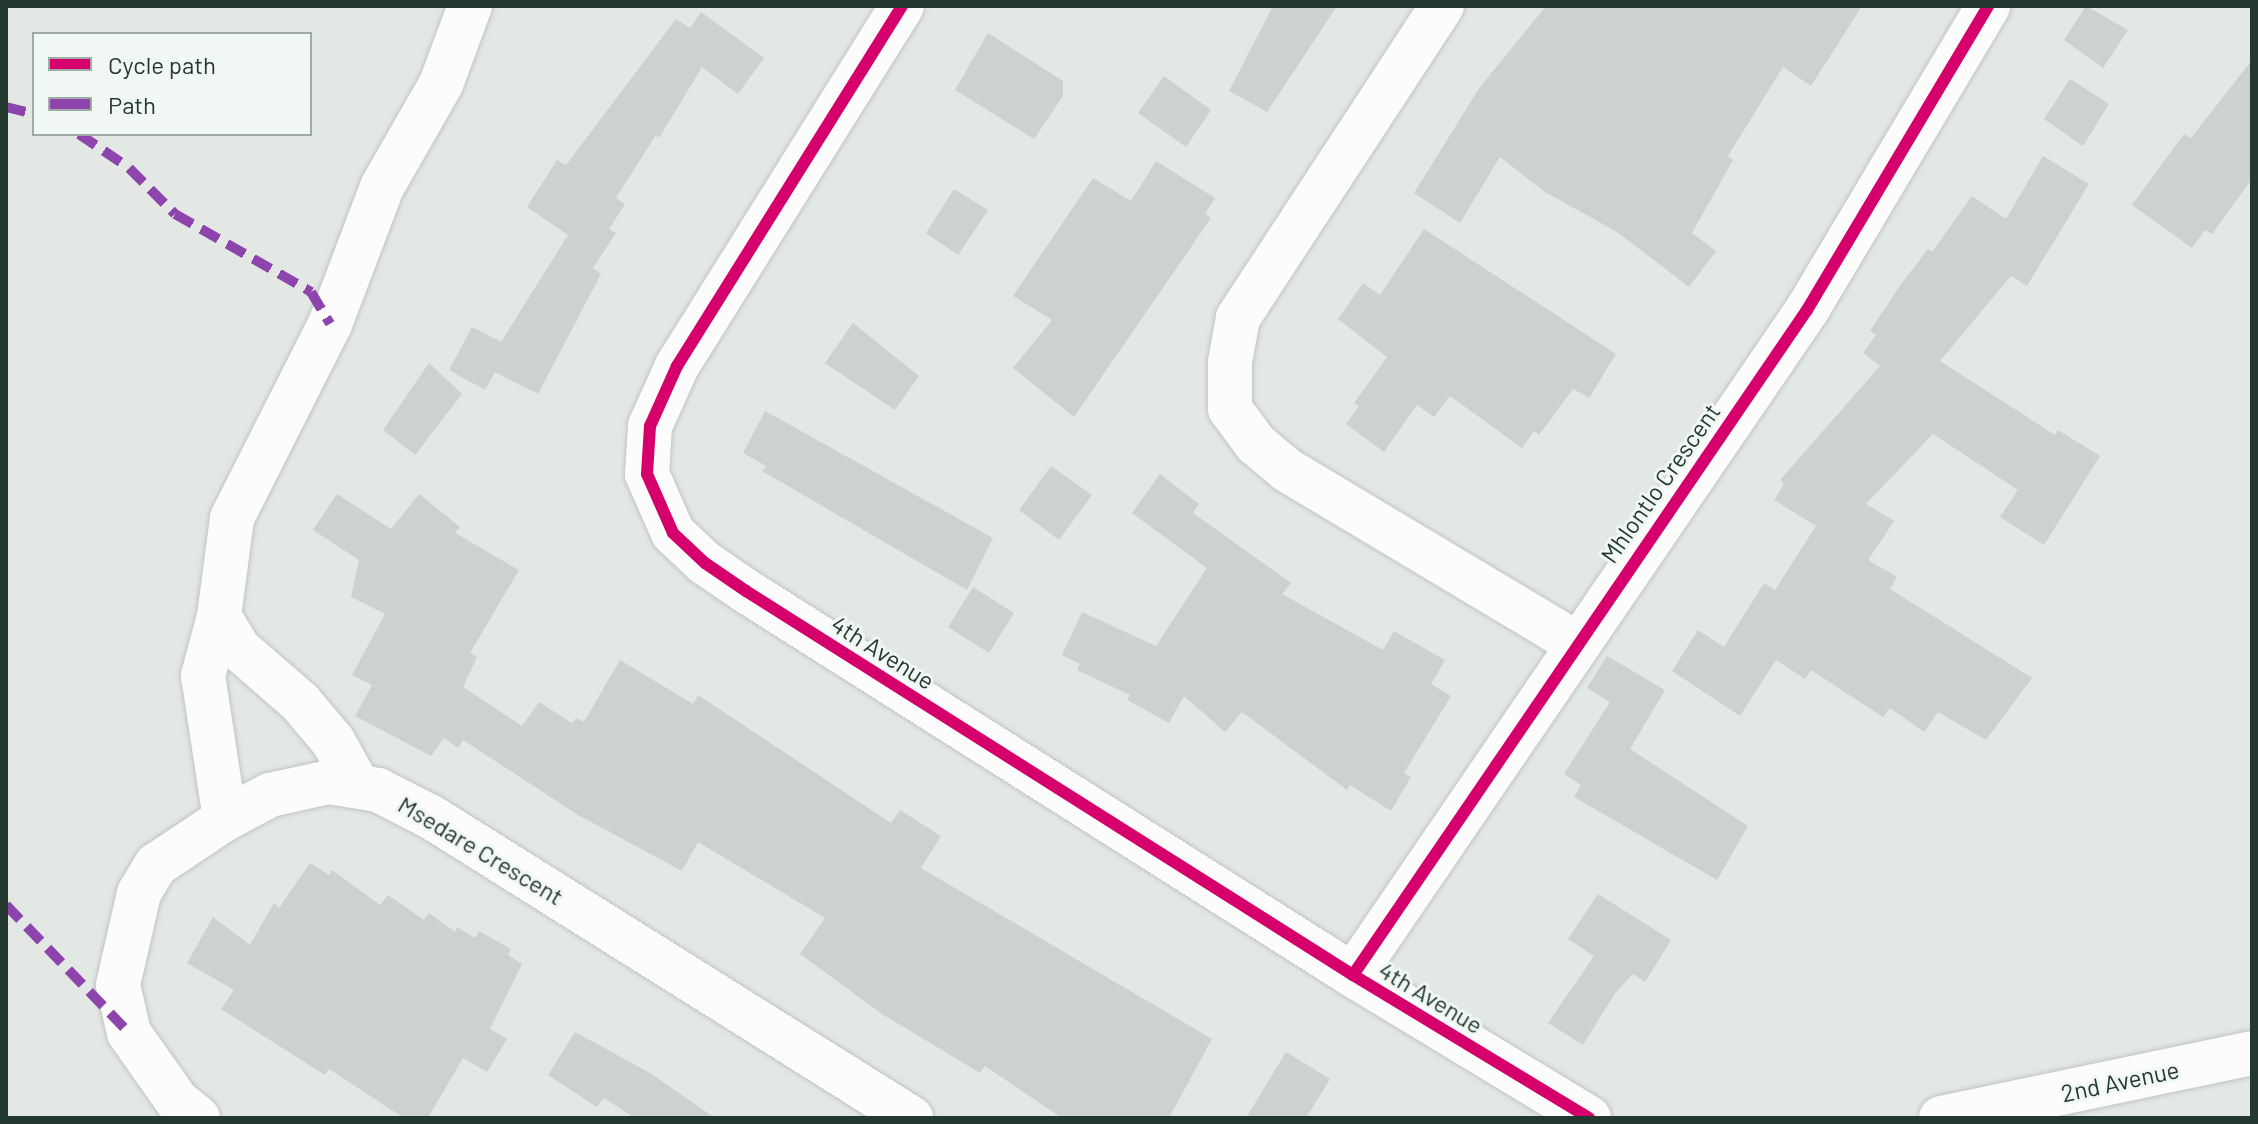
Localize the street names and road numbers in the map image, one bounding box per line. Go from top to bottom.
street label: Mhlontlo Crescent [1594,398,1726,568]
street label: 4th Avenue [826,609,940,695]
street label: Msedare Crescent [393,789,569,911]
street label: 4th Avenue [1374,955,1488,1039]
street label: 2nd Avenue [2058,1054,2182,1108]

